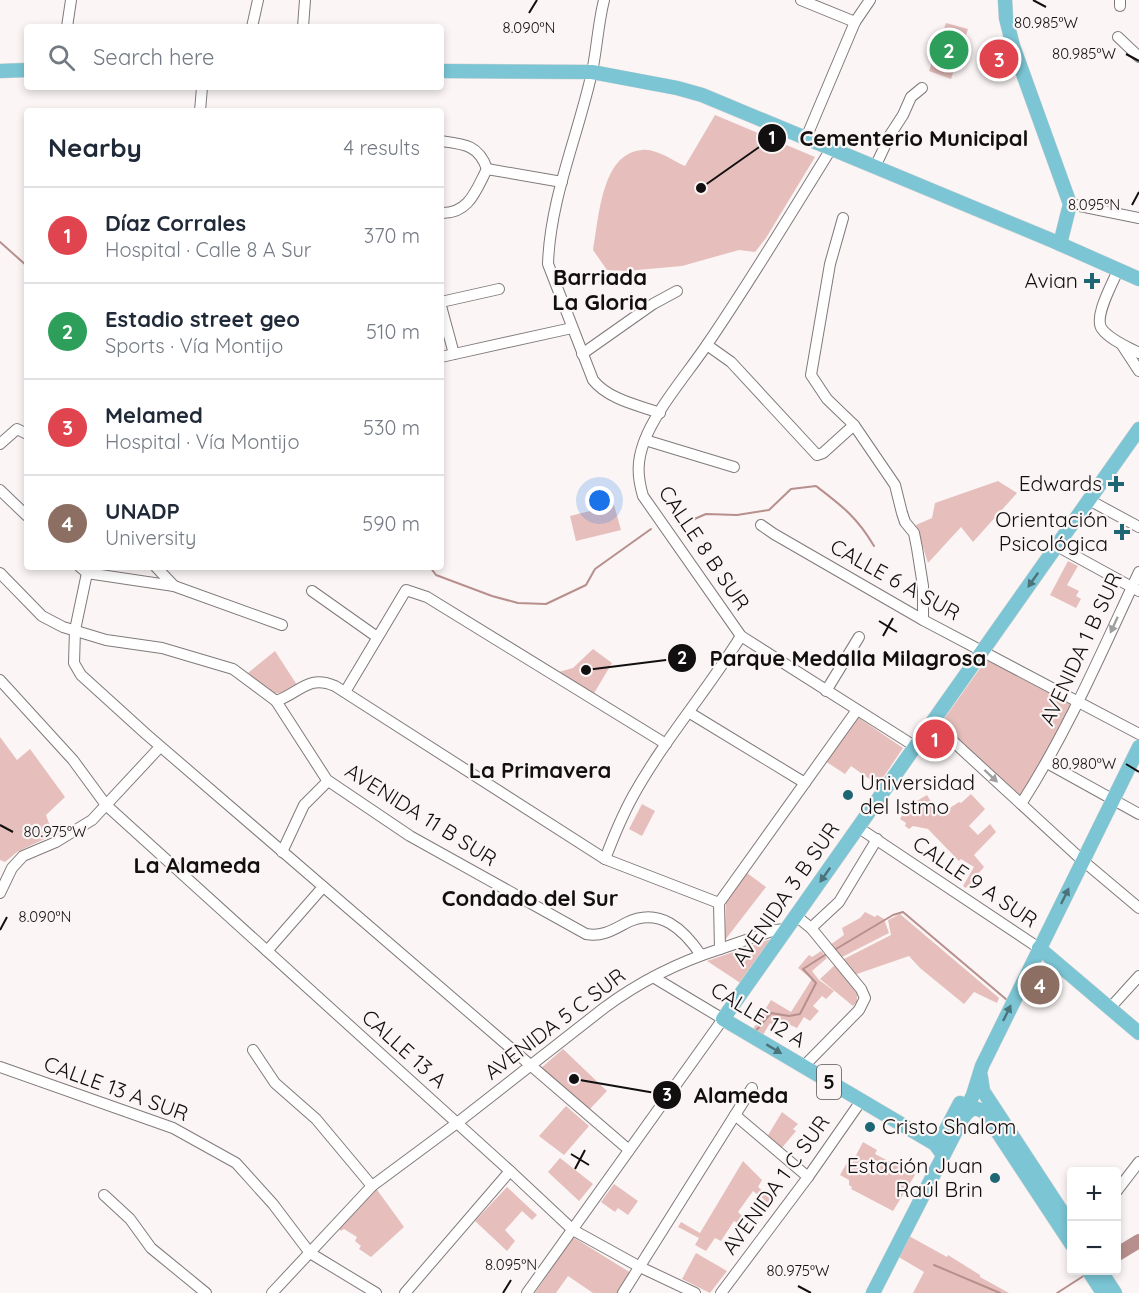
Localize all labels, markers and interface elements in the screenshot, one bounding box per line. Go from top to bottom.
text: 80.985°W [1014,13,1078,32]
text: 8.090°N [503,18,555,37]
search box [24,24,444,90]
pin: 2 [930,28,968,72]
pin: 3 [980,36,1018,82]
icon: search [45,41,78,74]
text: Search here [93,43,214,71]
text: 80.985°W [1052,44,1116,63]
callout: Cementerio Municipal [757,118,1041,158]
text: Cementerio Municipal [799,124,1029,152]
text: 1 [768,126,776,149]
text: Nearby [48,131,142,164]
text: 4 results [344,135,420,160]
text: 8.095°N [1068,195,1120,214]
text: Díaz Corrales [105,209,246,237]
text: 1 [64,223,71,248]
text: 370 m [364,223,420,248]
text: Hospital · Calle 8 A Sur [105,237,312,262]
district label: Barriada La Gloria [552,263,648,316]
place label: Avian [1025,267,1078,293]
marker: Avian [1083,272,1101,290]
text: Estadio street geo [105,305,300,333]
text: 2 [62,319,73,344]
text: 510 m [366,319,420,344]
text: Sports · Vía Montijo [105,333,283,358]
text: Melamed [105,401,203,429]
text: 3 [62,415,73,440]
text: 530 m [363,415,420,440]
text: Hospital · Vía Montijo [105,429,299,454]
place label: Edwards [1019,470,1102,496]
marker: Edwards [1107,475,1125,493]
street label: CALLE 8 B SUR [654,480,756,615]
your location [585,486,614,515]
text: UNADP [105,497,180,525]
place label: Orientación Psicológica [995,506,1108,556]
text: 4 [62,511,73,536]
text: 590 m [362,511,420,536]
marker: Orientación Psicológica [1113,523,1131,541]
text: University [105,525,196,550]
street label: CALLE 6 A SUR [826,533,965,626]
street label: AVENIDA 1 B SUR [1033,568,1127,729]
one-way arrow [1028,572,1039,588]
one-way arrow [1110,617,1119,634]
callout: Parque Medalla Milagrosa [667,638,998,678]
text: Parque Medalla Milagrosa [710,644,986,672]
text: 2 [677,646,687,669]
pin: 1 [916,716,954,762]
text: 80.980°W [1052,754,1117,773]
district label: La Primavera [469,756,611,784]
street label: AVENIDA 11 B SUR [341,757,502,871]
place label: Universidad del Istmo [860,769,975,819]
one-way arrow [984,769,998,783]
marker: Universidad del Istmo [841,788,855,802]
street label: AVENIDA 3 B SUR [726,817,844,970]
text: 80.975°W [23,822,87,841]
street label: CALLE 9 A SUR [908,830,1043,932]
district label: La Alameda [133,851,261,879]
one-way arrow [819,867,831,883]
district label: Condado del Sur [442,884,619,912]
one-way arrow [1060,887,1069,904]
text: 8.090°N [19,907,71,926]
street label: AVENIDA 5 C SUR [479,962,630,1085]
pin: 4 [1020,962,1060,1008]
street label: CALLE 12 A [706,976,811,1053]
street label: CALLE 13 A [357,1003,453,1093]
one-way arrow [1003,1005,1012,1022]
one-way arrow [766,1043,782,1054]
street label: CALLE 13 A SUR [40,1050,192,1126]
road number: 5 [817,1065,841,1099]
callout: Alameda [652,1075,801,1115]
text: Alameda [694,1081,788,1109]
text: 3 [662,1083,672,1106]
street label: AVENIDA 1 C SUR [716,1110,835,1259]
place label: Cristo Shalom [882,1113,1016,1139]
marker: Cristo Shalom [863,1120,877,1134]
place label: Estación Juan Raúl Brin [847,1152,983,1202]
map controls [1067,1167,1121,1275]
button: + [1067,1167,1121,1221]
marker: Estación Juan Raúl Brin [988,1171,1002,1185]
button: − [1067,1221,1121,1275]
text: 8.095°N [485,1255,537,1274]
text: 80.975°W [766,1261,830,1280]

